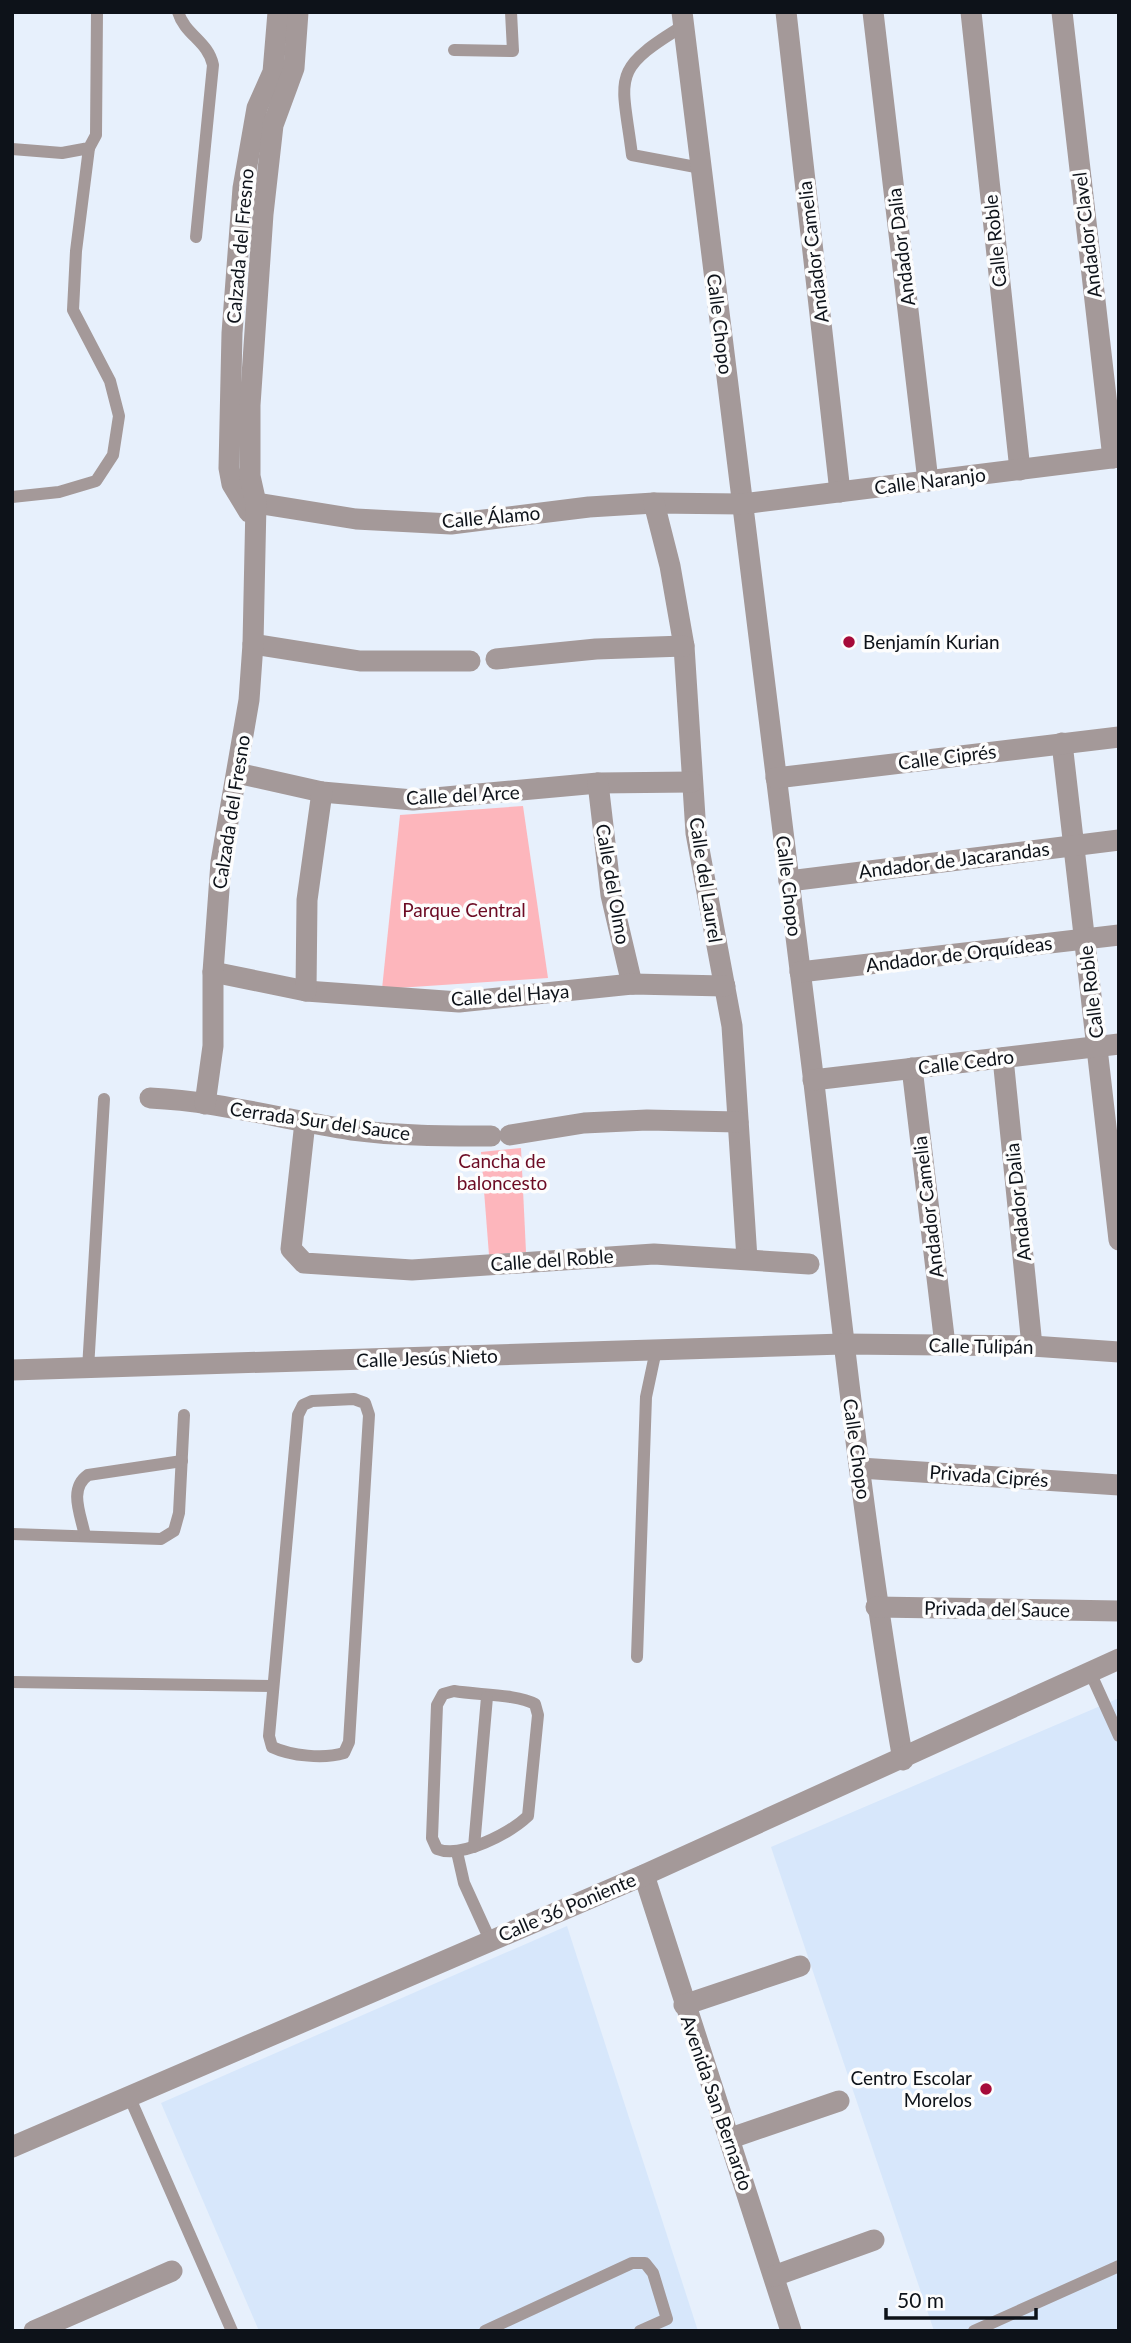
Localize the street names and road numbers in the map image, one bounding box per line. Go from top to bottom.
street label: Calzada del Fresno [221,167,258,325]
street label: Andador Clavel [1067,171,1106,299]
street label: Andador Camelia [792,180,833,324]
street label: Andador Dalia [882,187,919,307]
street label: Calle Roble [978,193,1011,289]
street label: Calle Chopo [703,272,738,376]
street label: Calle Naranjo [873,462,987,499]
street label: Calle Álamo [441,501,541,532]
street label: Calzada del Fresno [207,733,254,891]
street label: Calle Ciprés [897,739,997,774]
street label: Calle del Arce [406,780,520,809]
street label: Calle del Laurel [685,815,728,944]
street label: Calle del Olmo [592,822,635,946]
street label: Calle Chopo [772,834,807,938]
street label: Andador de Jacarandas [857,836,1051,883]
street label: Andador de Orquídeas [864,931,1053,976]
street label: Calle Roble [1073,944,1108,1040]
street label: Calle del Haya [450,979,570,1010]
street label: Calle Cedro [917,1044,1015,1079]
street label: Cerrada Sur del Sauce [228,1096,412,1145]
street label: Andador Camelia [907,1135,948,1279]
street label: Andador Dalia [1000,1142,1035,1262]
street label: Calle del Roble [490,1244,614,1275]
street label: Calle Tulipán [928,1333,1034,1358]
street label: Calle Jesús Nieto [356,1344,498,1371]
street label: Calle Chopo [839,1397,876,1501]
street label: Privada Ciprés [929,1460,1049,1491]
street label: Privada del Sauce [924,1596,1070,1621]
street label: Calle 36 Poniente [495,1867,639,1946]
street label: Avenida San Bernardo [677,2012,758,2194]

